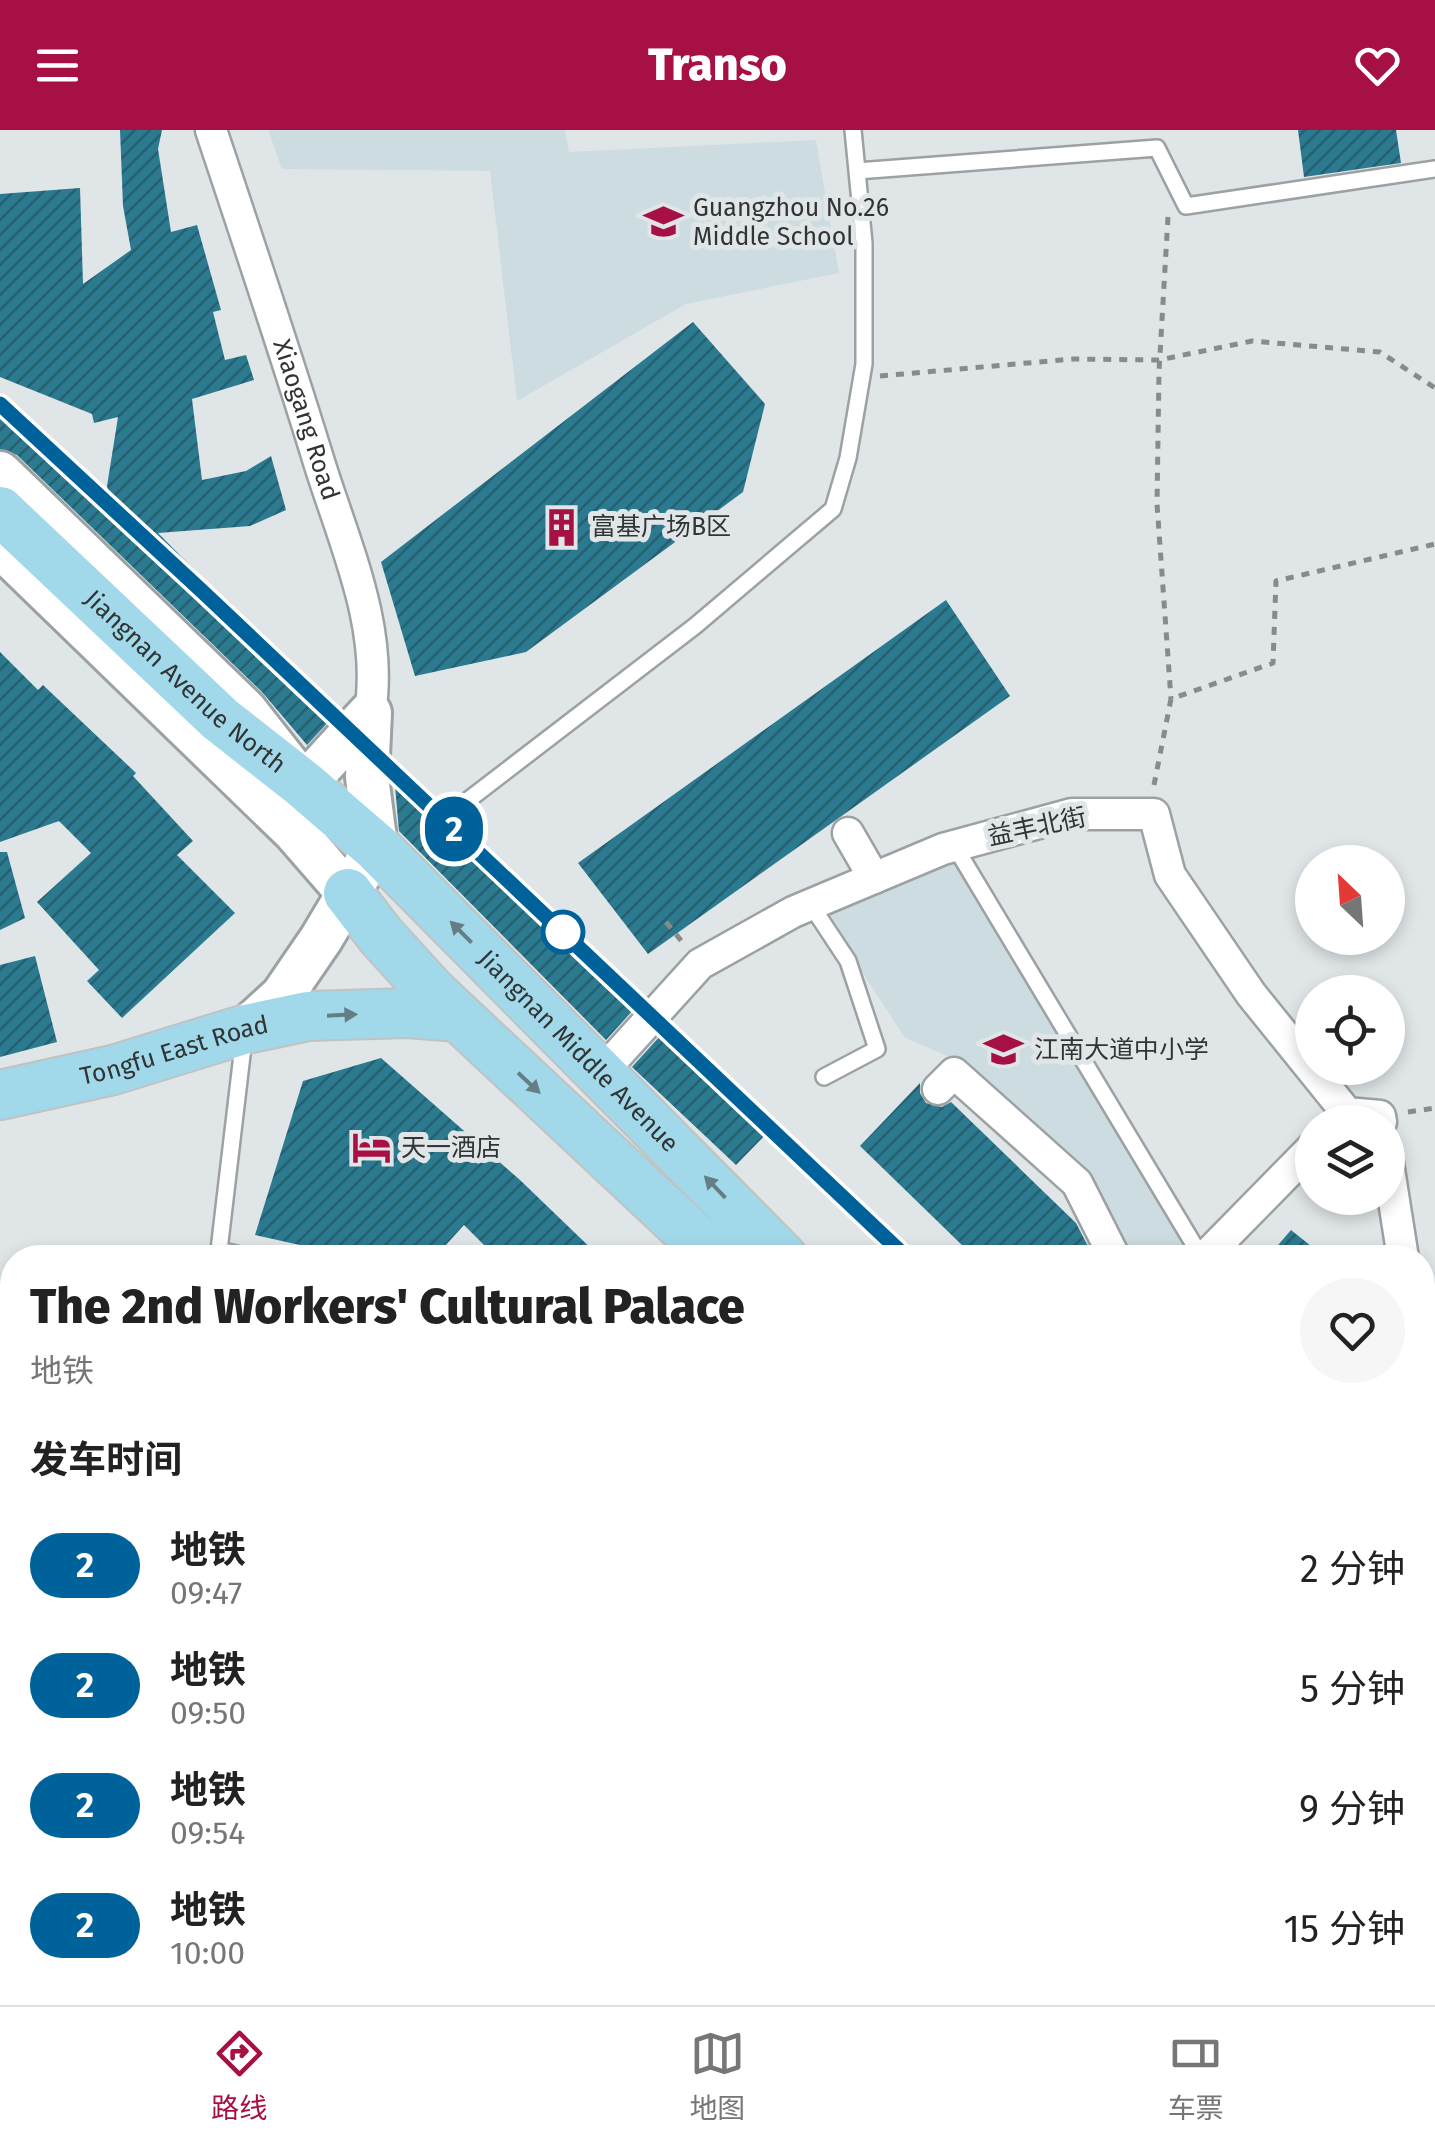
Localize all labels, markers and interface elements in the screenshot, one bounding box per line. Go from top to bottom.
icon: menu [30,38,85,93]
text: Transo [648,38,787,92]
icon: heart [1350,38,1405,93]
place label: Guangzhou No.26 Middle School [693,193,889,252]
school or university icon: Guangzhou No.26 Middle School [642,201,684,243]
street label: Xiaogang Road [266,336,345,504]
building icon: 富基广场B区 [540,506,582,548]
place label: 富基广场B区 [591,512,731,542]
street label: Jiangnan Avenue North [78,584,292,780]
line badge: 2 [422,796,486,862]
street label: 益丰北街 [985,802,1089,852]
text: 2 [445,808,463,850]
north arrow [1295,845,1405,955]
map controls [1295,845,1405,1215]
unlabelled marker [542,911,584,953]
one-way arrow [450,921,474,945]
street label: Jiangnan Middle Avenue [472,944,685,1159]
button: locate [1295,975,1405,1085]
one-way arrow [326,1006,358,1022]
street label: Tongfu East Road [77,1010,271,1092]
school or university icon: 江南大道中小学 [983,1029,1025,1071]
place label: 江南大道中小学 [1034,1035,1209,1065]
one-way arrow [517,1071,541,1094]
button: layers [1295,1105,1405,1215]
hotel icon: 天一酒店 [350,1127,392,1169]
place label: 天一酒店 [401,1133,501,1163]
one-way arrow [704,1176,728,1200]
text: The 2nd Workers' Cultural Palace [30,1278,745,1336]
button: heart [1300,1278,1405,1383]
text: 地铁 [30,1352,94,1390]
text: 发车时间 [30,1437,182,1483]
text: 地铁 [170,1527,246,1573]
text: 2 [76,1544,94,1586]
text: 2 分钟 [1300,1546,1405,1592]
text: 09:47 [170,1574,242,1612]
text: 地铁 [170,1647,246,1693]
text: 2 [76,1664,94,1706]
text: 5 分钟 [1300,1666,1405,1712]
text: 09:50 [170,1694,246,1732]
text: 地铁 [170,1767,246,1813]
text: 2 [76,1784,94,1826]
text: 9 分钟 [1299,1786,1405,1832]
text: 09:54 [170,1814,245,1852]
text: 地铁 [170,1887,246,1933]
text: 2 [76,1904,94,1946]
text: 15 分钟 [1283,1906,1405,1952]
text: 10:00 [170,1934,245,1972]
tab: 路线 [211,2026,267,2126]
tab: 地图 [689,2026,746,2126]
tab: 车票 [1168,2026,1224,2126]

